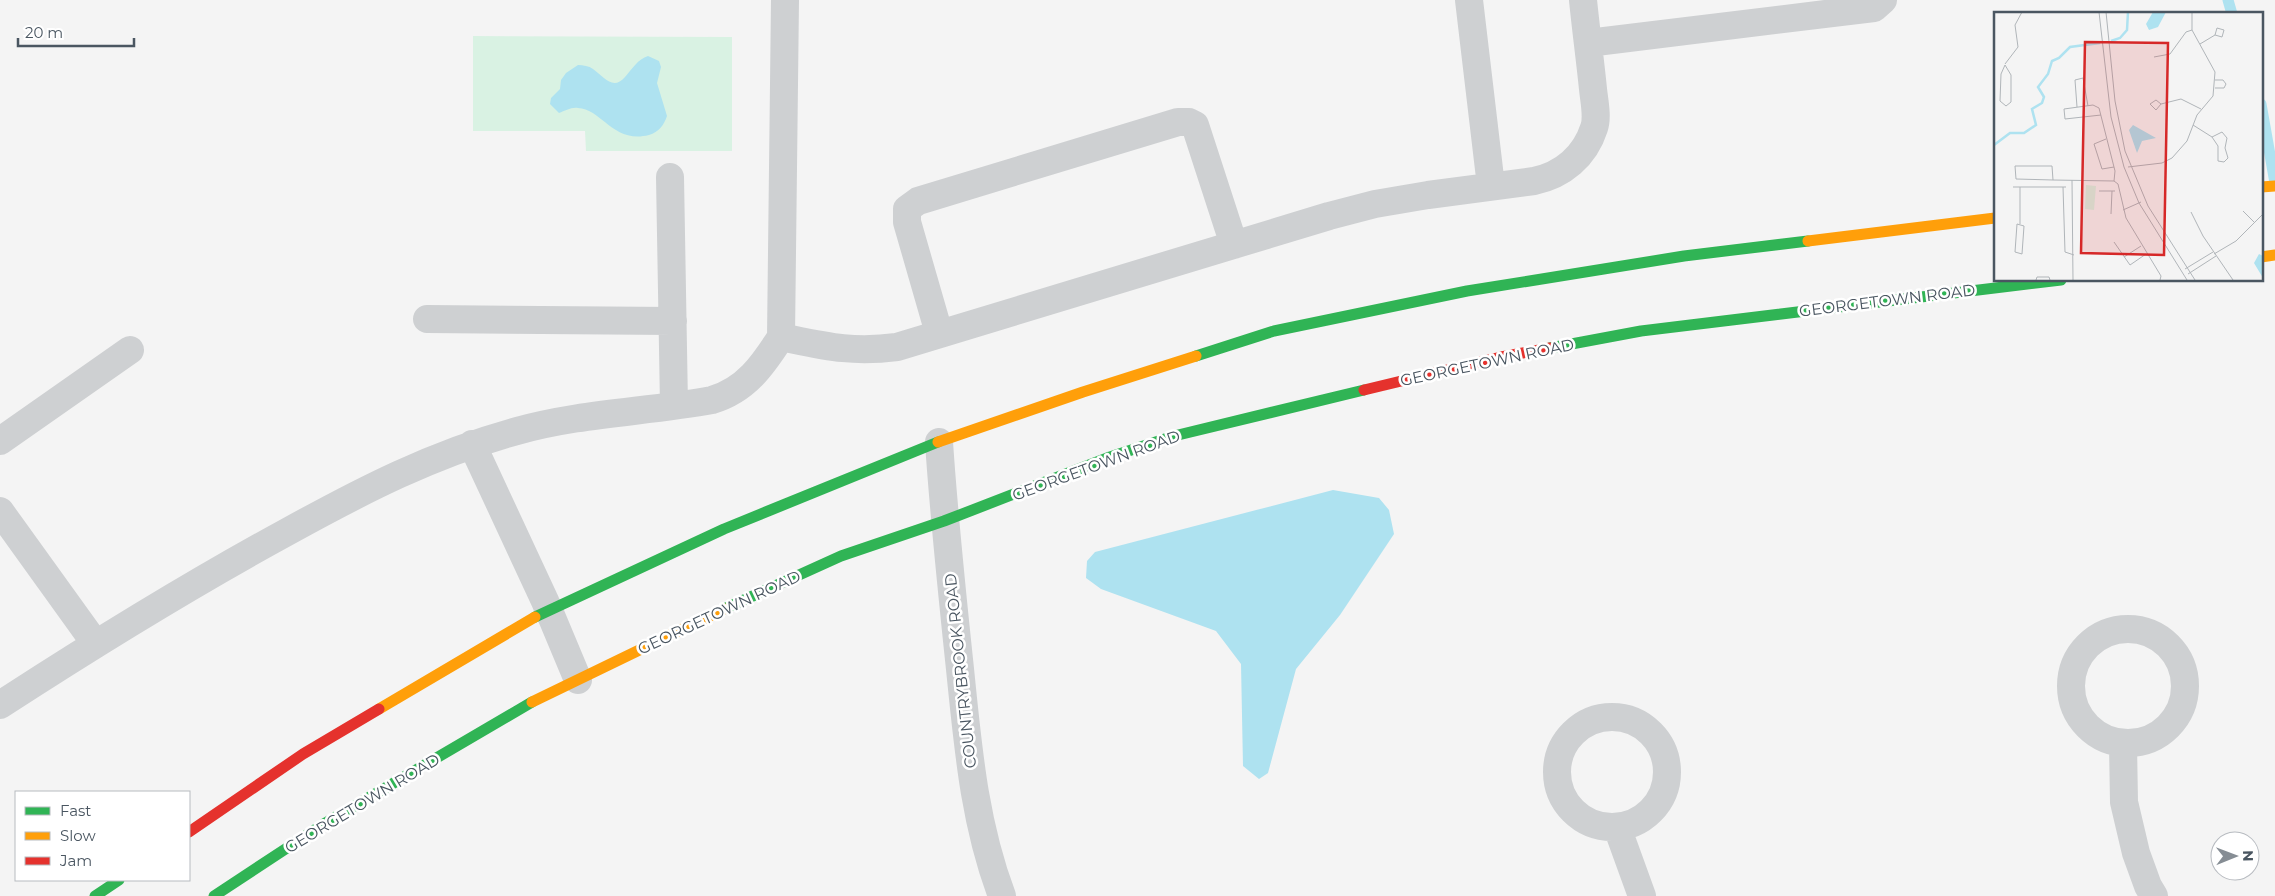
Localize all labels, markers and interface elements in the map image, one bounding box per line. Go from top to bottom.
inset map [1994,12,2262,281]
scale bar [18,15,134,47]
text: 20 m [25,23,63,42]
street label: GEORGETOWN ROAD [1798,280,1976,321]
street label: GEORGETOWN ROAD [1398,335,1576,390]
street label: GEORGETOWN ROAD [1010,426,1183,505]
street label: GEORGETOWN ROAD [635,566,804,659]
street label: COUNTRYBROOK ROAD [941,573,980,769]
street label: GEORGETOWN ROAD [281,750,443,857]
legend [15,791,190,881]
text: Fast [60,801,91,820]
text: Slow [60,826,96,845]
north arrow [2210,831,2260,881]
text: N [2239,850,2257,862]
text: Jam [59,851,92,870]

